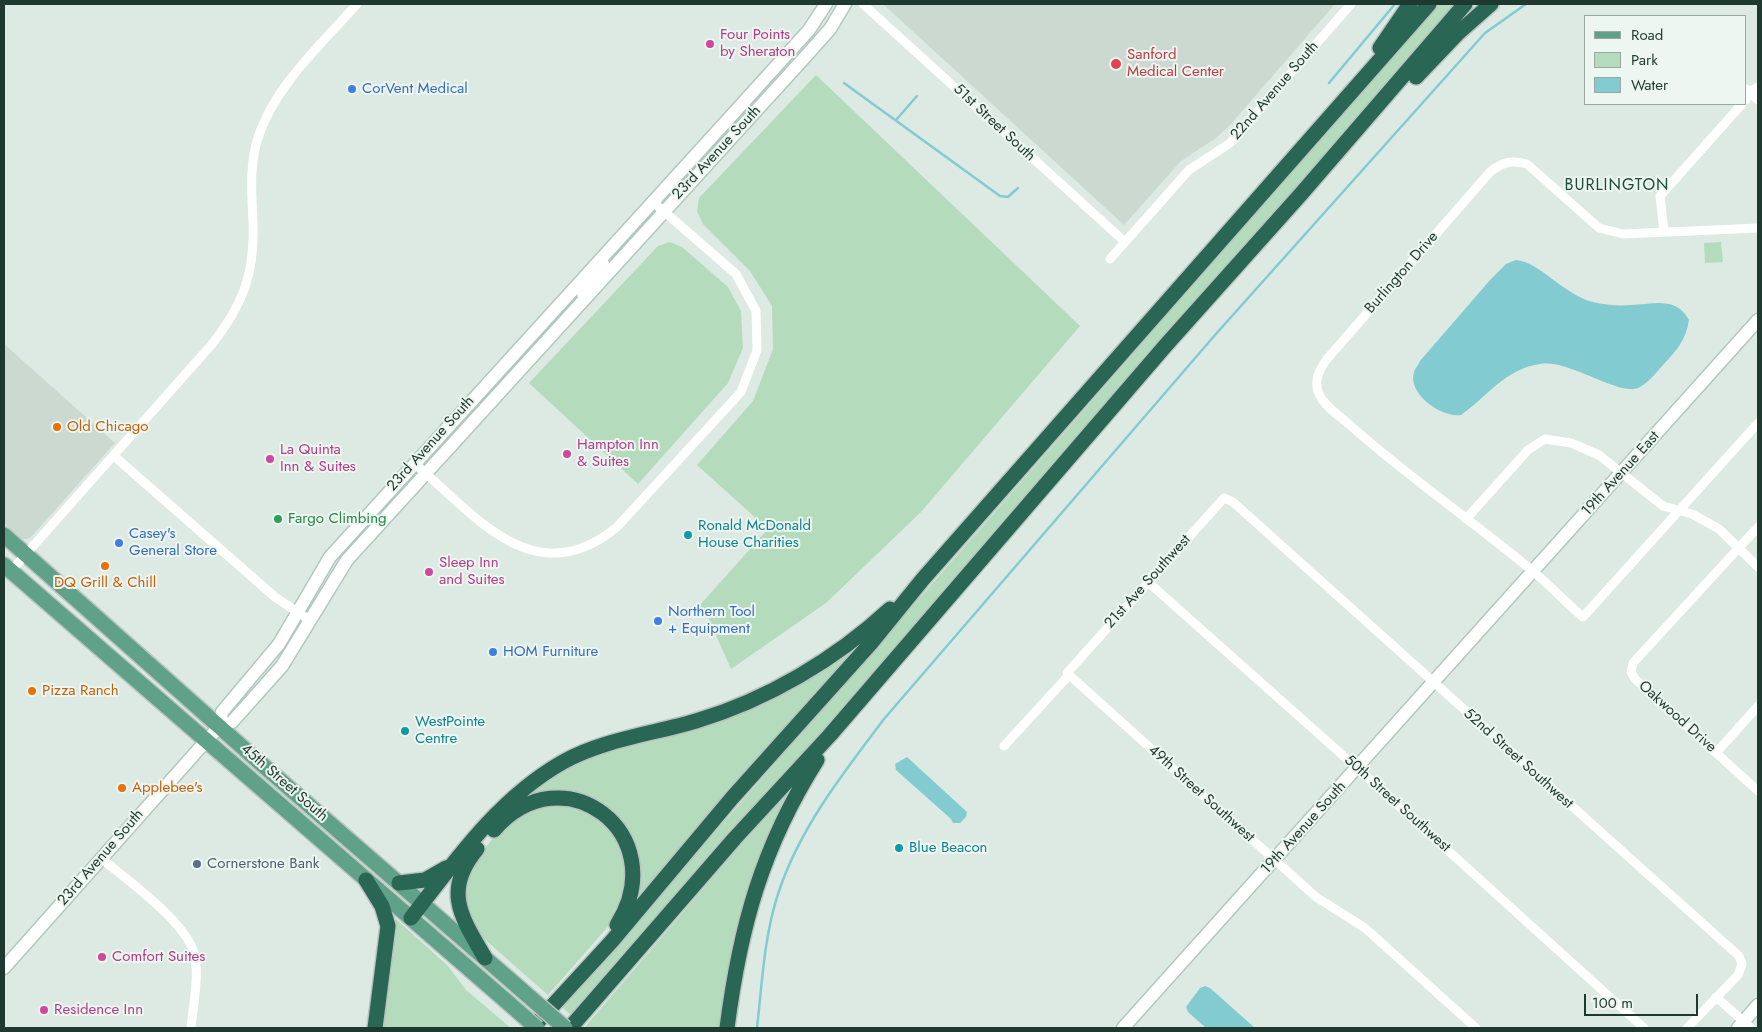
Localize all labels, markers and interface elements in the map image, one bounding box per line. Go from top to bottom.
legend [1584,15,1747,105]
text: Road [1631,24,1663,46]
place label: Four Points by Sheraton [720,26,795,61]
marker: Four Points by Sheraton [704,38,716,50]
street label: 22nd Avenue South [1227,38,1323,144]
place label: Sanford Medical Center [1127,46,1224,81]
text: Park [1631,49,1658,71]
marker: Sanford Medical Center [1109,57,1123,71]
text: Water [1631,74,1668,96]
place label: CorVent Medical [362,80,468,98]
street label: 51st Street South [949,80,1039,166]
marker: CorVent Medical [346,83,358,95]
street label: 23rd Avenue South [669,102,765,204]
district label: BURLINGTON [1563,176,1671,196]
street label: Burlington Drive [1362,228,1442,318]
street label: 23rd Avenue South [384,393,478,495]
place label: Old Chicago [67,418,149,436]
marker: Old Chicago [51,421,63,433]
street label: 19th Avenue East [1578,428,1664,520]
place label: Hampton Inn & Suites [577,436,659,471]
place label: La Quinta Inn & Suites [280,441,356,476]
marker: Hampton Inn & Suites [561,448,573,460]
marker: La Quinta Inn & Suites [264,453,276,465]
place label: Fargo Climbing [288,510,387,528]
marker: Fargo Climbing [272,513,284,525]
place label: Ronald McDonald House Charities [698,517,811,552]
place label: Casey's General Store [129,525,217,560]
marker: Ronald McDonald House Charities [682,529,694,541]
street label: 21st Ave Southwest [1101,531,1195,633]
marker: Casey's General Store [113,537,125,549]
place label: Sleep Inn and Suites [439,554,505,589]
marker: DQ Grill & Chill [99,560,111,572]
marker: Sleep Inn and Suites [423,566,435,578]
place label: DQ Grill & Chill [54,574,156,592]
place label: Northern Tool + Equipment [668,603,755,638]
marker: Northern Tool + Equipment [652,615,664,627]
place label: HOM Furniture [503,643,598,661]
marker: HOM Furniture [487,646,499,658]
street label: Oakwood Drive [1634,677,1720,757]
place label: Pizza Ranch [42,682,119,700]
marker: Pizza Ranch [26,685,38,697]
street label: 52nd Street Southwest [1459,705,1577,813]
place label: WestPointe Centre [415,713,485,748]
marker: WestPointe Centre [399,725,411,737]
street label: 45th Street South [237,740,331,826]
street label: 49th Street Southwest [1144,742,1258,846]
street label: 50th Street Southwest [1340,752,1454,856]
street label: 19th Avenue South [1258,778,1350,878]
place label: Applebee's [132,779,203,797]
marker: Applebee's [116,782,128,794]
street label: 23rd Avenue South [54,806,148,910]
place label: Blue Beacon [909,839,987,857]
marker: Blue Beacon [893,842,905,854]
place label: Cornerstone Bank [207,855,319,873]
marker: Cornerstone Bank [191,858,203,870]
place label: Comfort Suites [112,948,205,966]
marker: Comfort Suites [96,951,108,963]
scale bar [1587,984,1701,1016]
text: 100 m [1592,992,1633,1014]
place label: Residence Inn [54,1001,143,1019]
marker: Residence Inn [38,1004,50,1016]

